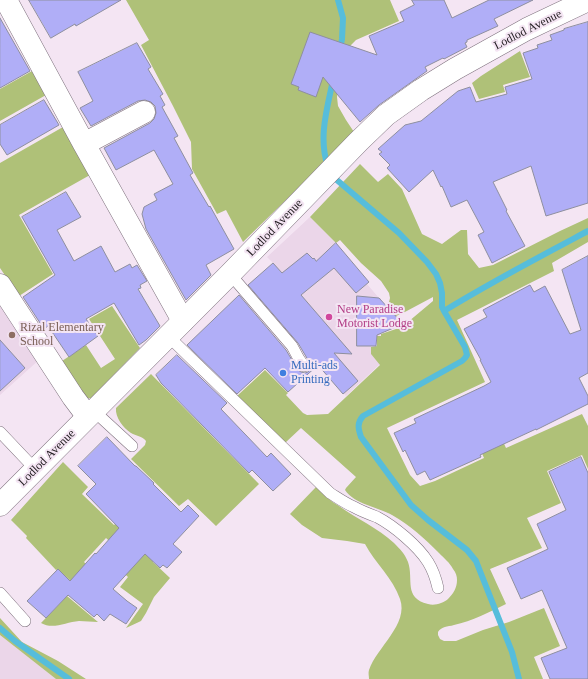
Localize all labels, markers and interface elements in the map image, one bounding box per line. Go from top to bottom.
street label: Lodlod Avenue [492,7,564,53]
street label: Lodlod Avenue [244,196,306,260]
place label: New Paradise Motorist Lodge [337,303,412,331]
marker: New Paradise Motorist Lodge [324,312,334,322]
place label: Rizal Elementary School [20,321,104,349]
marker: Rizal Elementary School [7,330,17,340]
place label: Multi-ads Printing [291,359,338,387]
marker: Multi-ads Printing [278,368,288,378]
street label: Lodlod Avenue [16,427,78,489]

